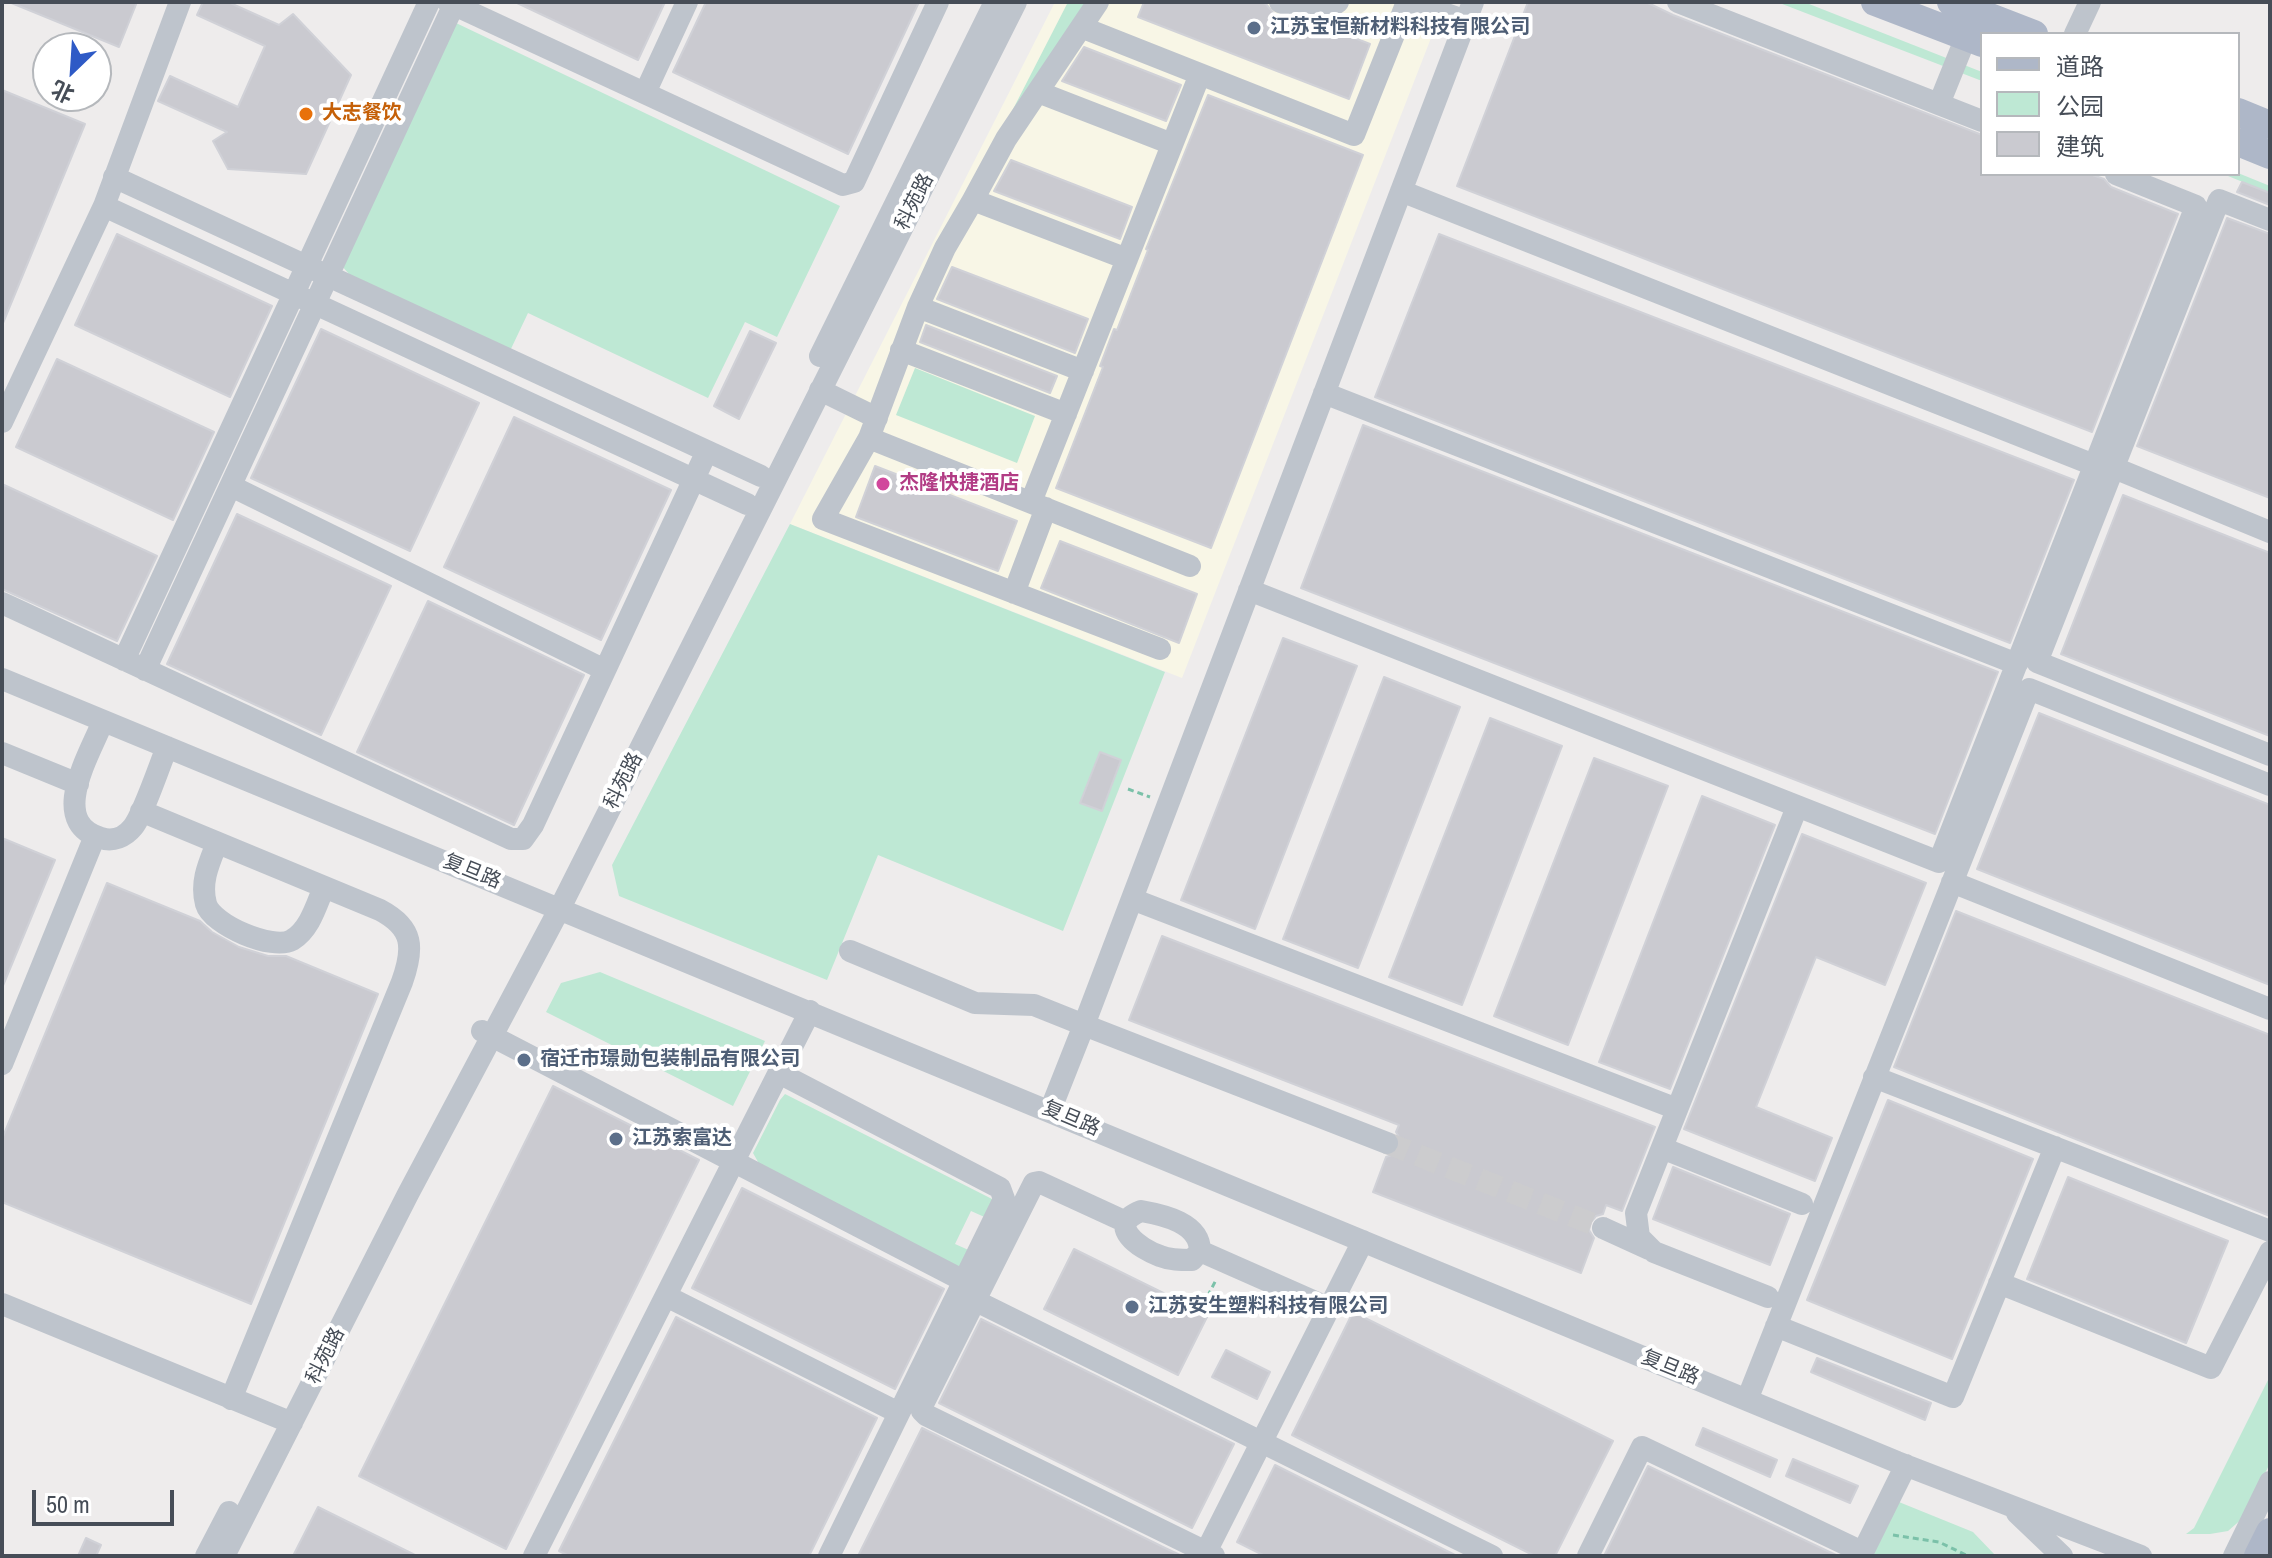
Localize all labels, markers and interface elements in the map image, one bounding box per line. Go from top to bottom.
place label: 江苏宝恒新材料科技有限公司 [1270,16,1530,40]
marker: 江苏宝恒新材料科技有限公司 [1245,19,1263,37]
north arrow [32,32,112,112]
legend [1980,32,2240,176]
text: 道路 [2056,50,2104,82]
text: 北 [46,74,79,110]
text: 公园 [2056,90,2104,122]
place label: 大志餐饮 [322,102,402,126]
marker: 大志餐饮 [297,105,315,123]
text: 建筑 [2056,130,2104,162]
street label: 科苑路 [891,170,939,234]
place label: 杰隆快捷酒店 [899,472,1019,496]
marker: 杰隆快捷酒店 [874,475,892,493]
street label: 科苑路 [600,749,648,813]
street label: 复旦路 [440,850,504,894]
place label: 宿迁市璟勋包装制品有限公司 [540,1048,800,1072]
marker: 宿迁市璟勋包装制品有限公司 [515,1051,533,1069]
street label: 复旦路 [1039,1096,1103,1142]
place label: 江苏索富达 [632,1127,732,1151]
marker: 江苏索富达 [607,1130,625,1148]
place label: 江苏安生塑料科技有限公司 [1148,1295,1388,1319]
marker: 江苏安生塑料科技有限公司 [1123,1298,1141,1316]
street label: 科苑路 [302,1324,350,1388]
street label: 复旦路 [1638,1346,1702,1390]
scale bar [36,1474,178,1524]
text: 50 m [46,1488,90,1520]

